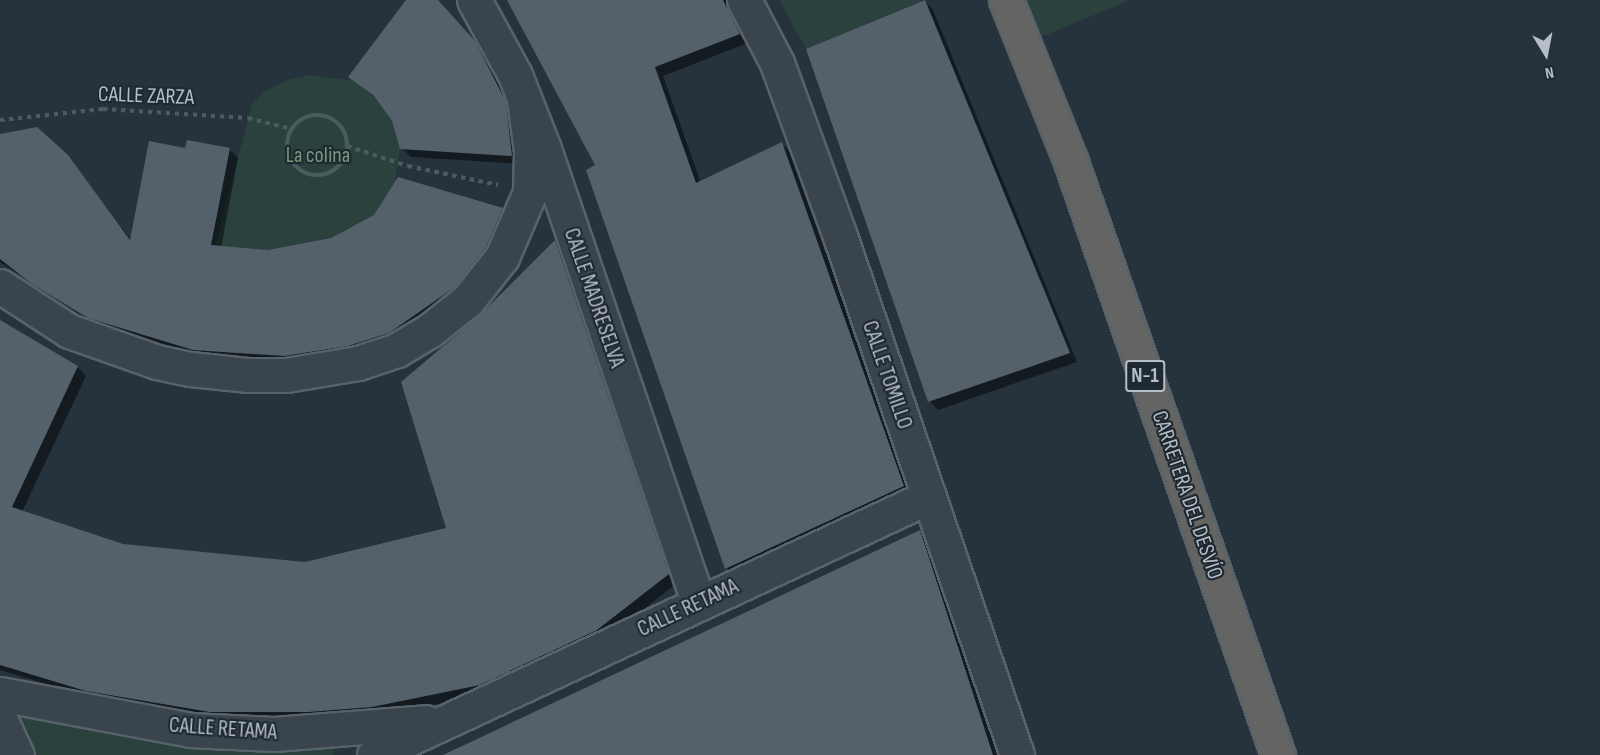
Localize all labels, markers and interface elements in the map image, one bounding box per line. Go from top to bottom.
north arrow [1516,24,1576,84]
text: N [1543,62,1555,82]
street label: CALLE ZARZA [98,81,194,111]
park label: La colina [286,143,350,169]
street label: CALLE MADRESELVA [558,225,630,371]
street label: CALLE TOMILLO [856,317,918,433]
road number: N-1 [1124,358,1166,394]
street label: CARRETERA DEL DESVÍO [1146,407,1228,583]
street label: CALLE RETAMA [633,573,743,643]
street label: CALLE RETAMA [168,712,278,746]

